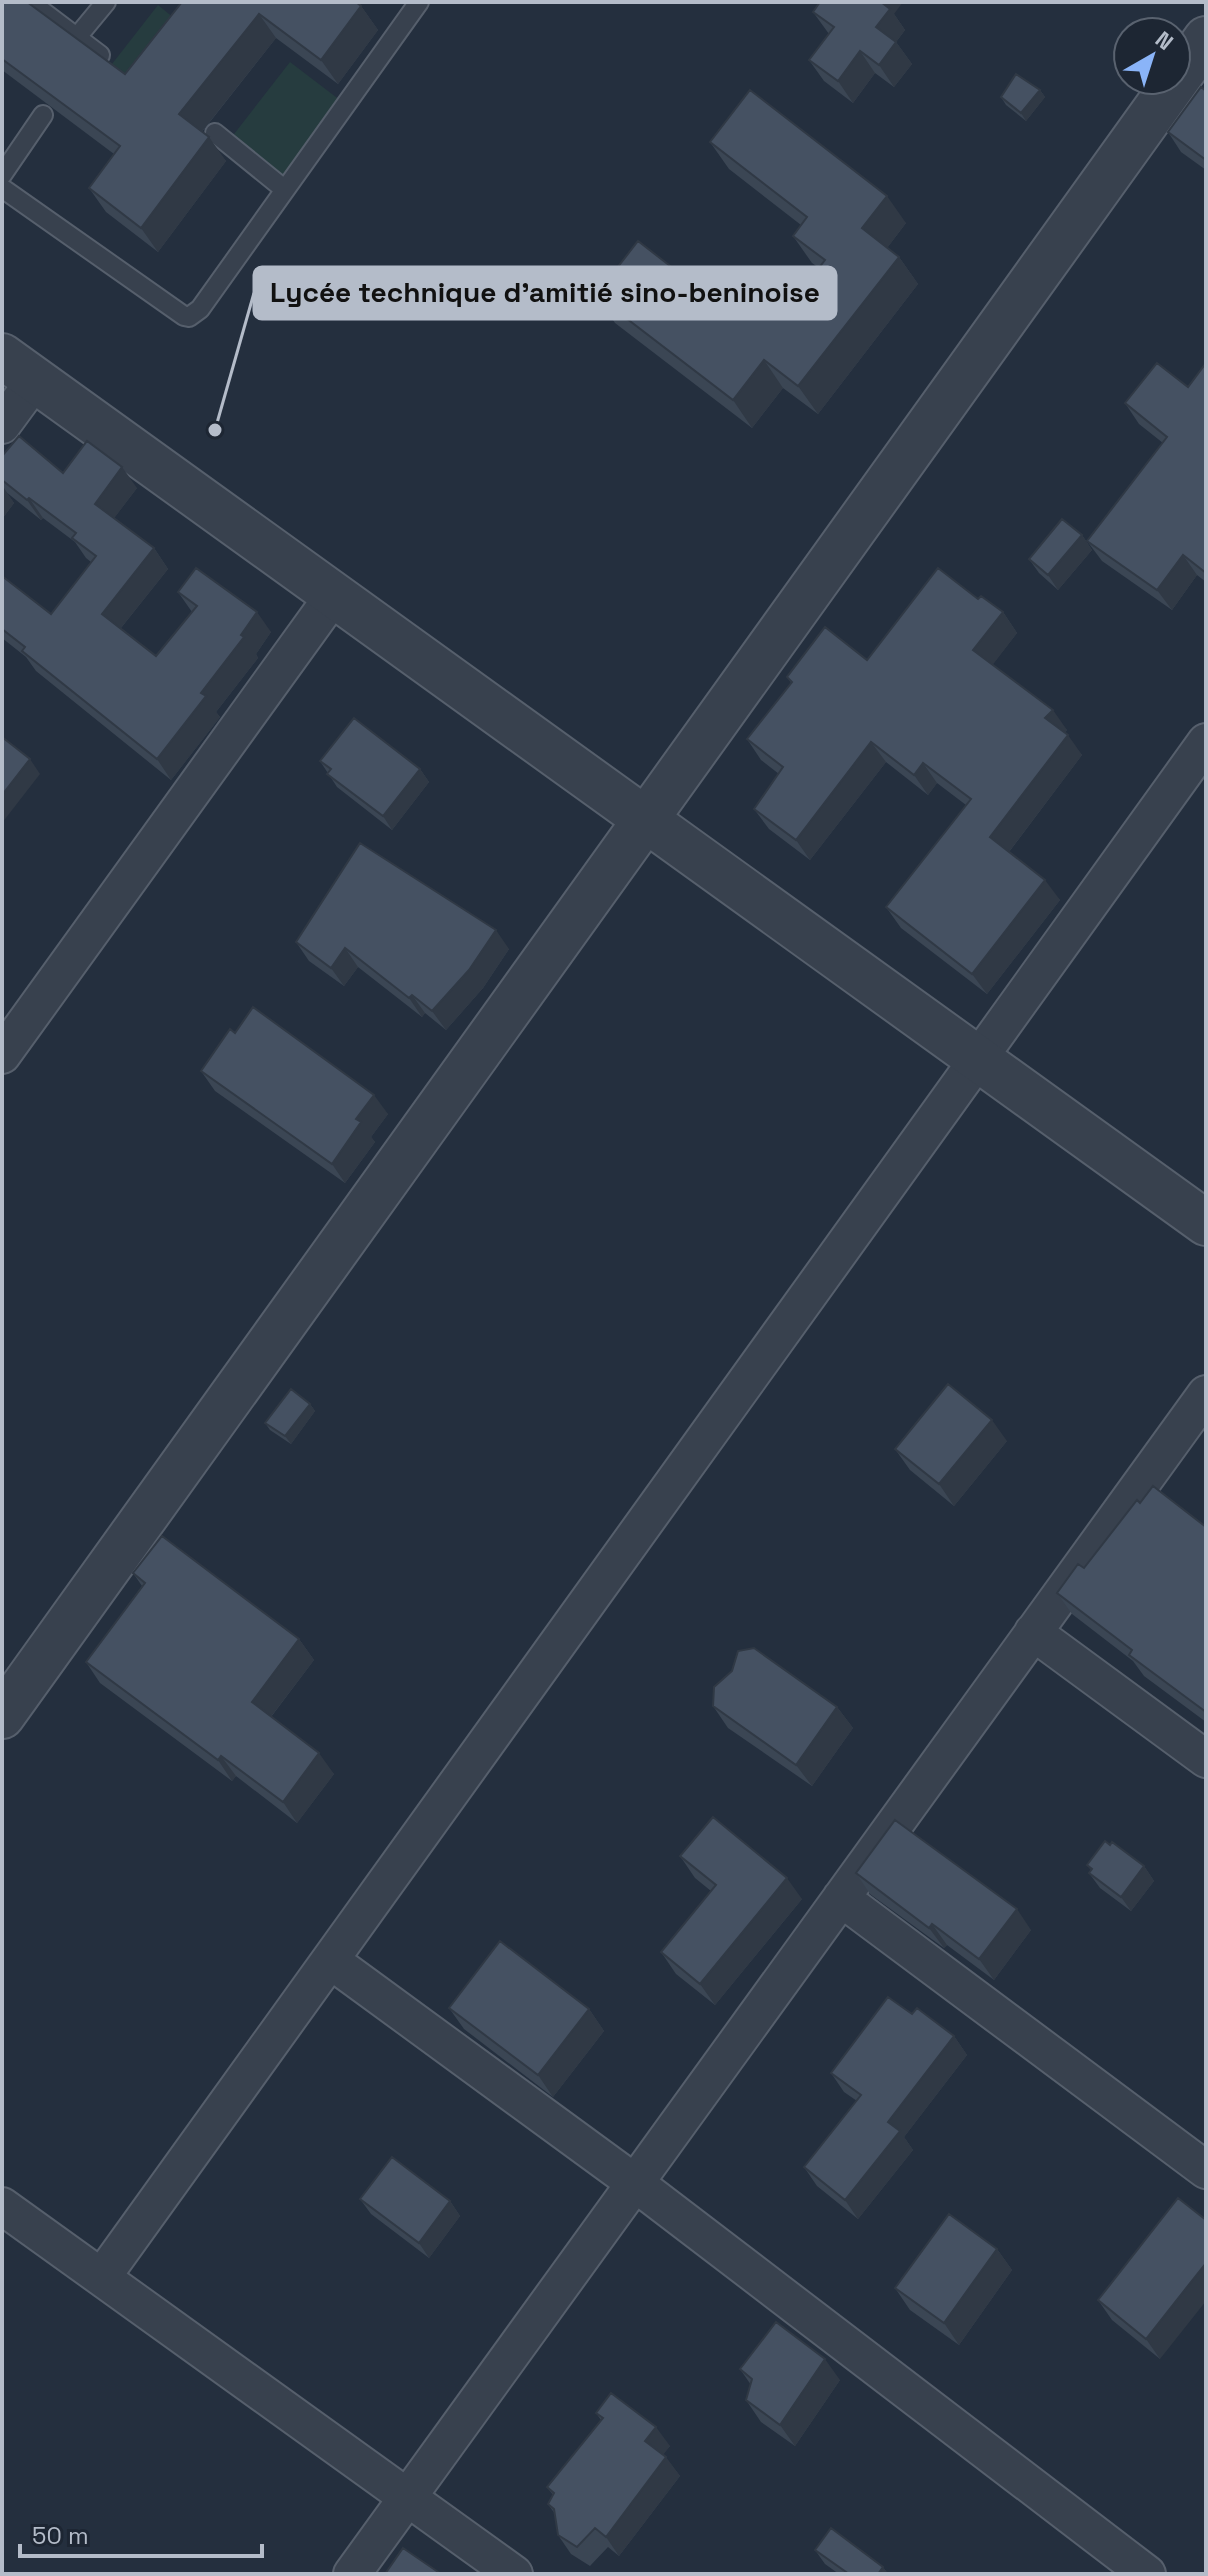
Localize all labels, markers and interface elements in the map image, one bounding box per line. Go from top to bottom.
north arrow [1112,16,1192,96]
text: N [1150,25,1179,56]
callout: Lycée technique d’amitié sino-beninoise [254,267,836,319]
text: Lycée technique d’amitié sino-beninoise [270,274,820,310]
scale bar [20,2508,262,2558]
text: 50 m [32,2520,89,2551]

